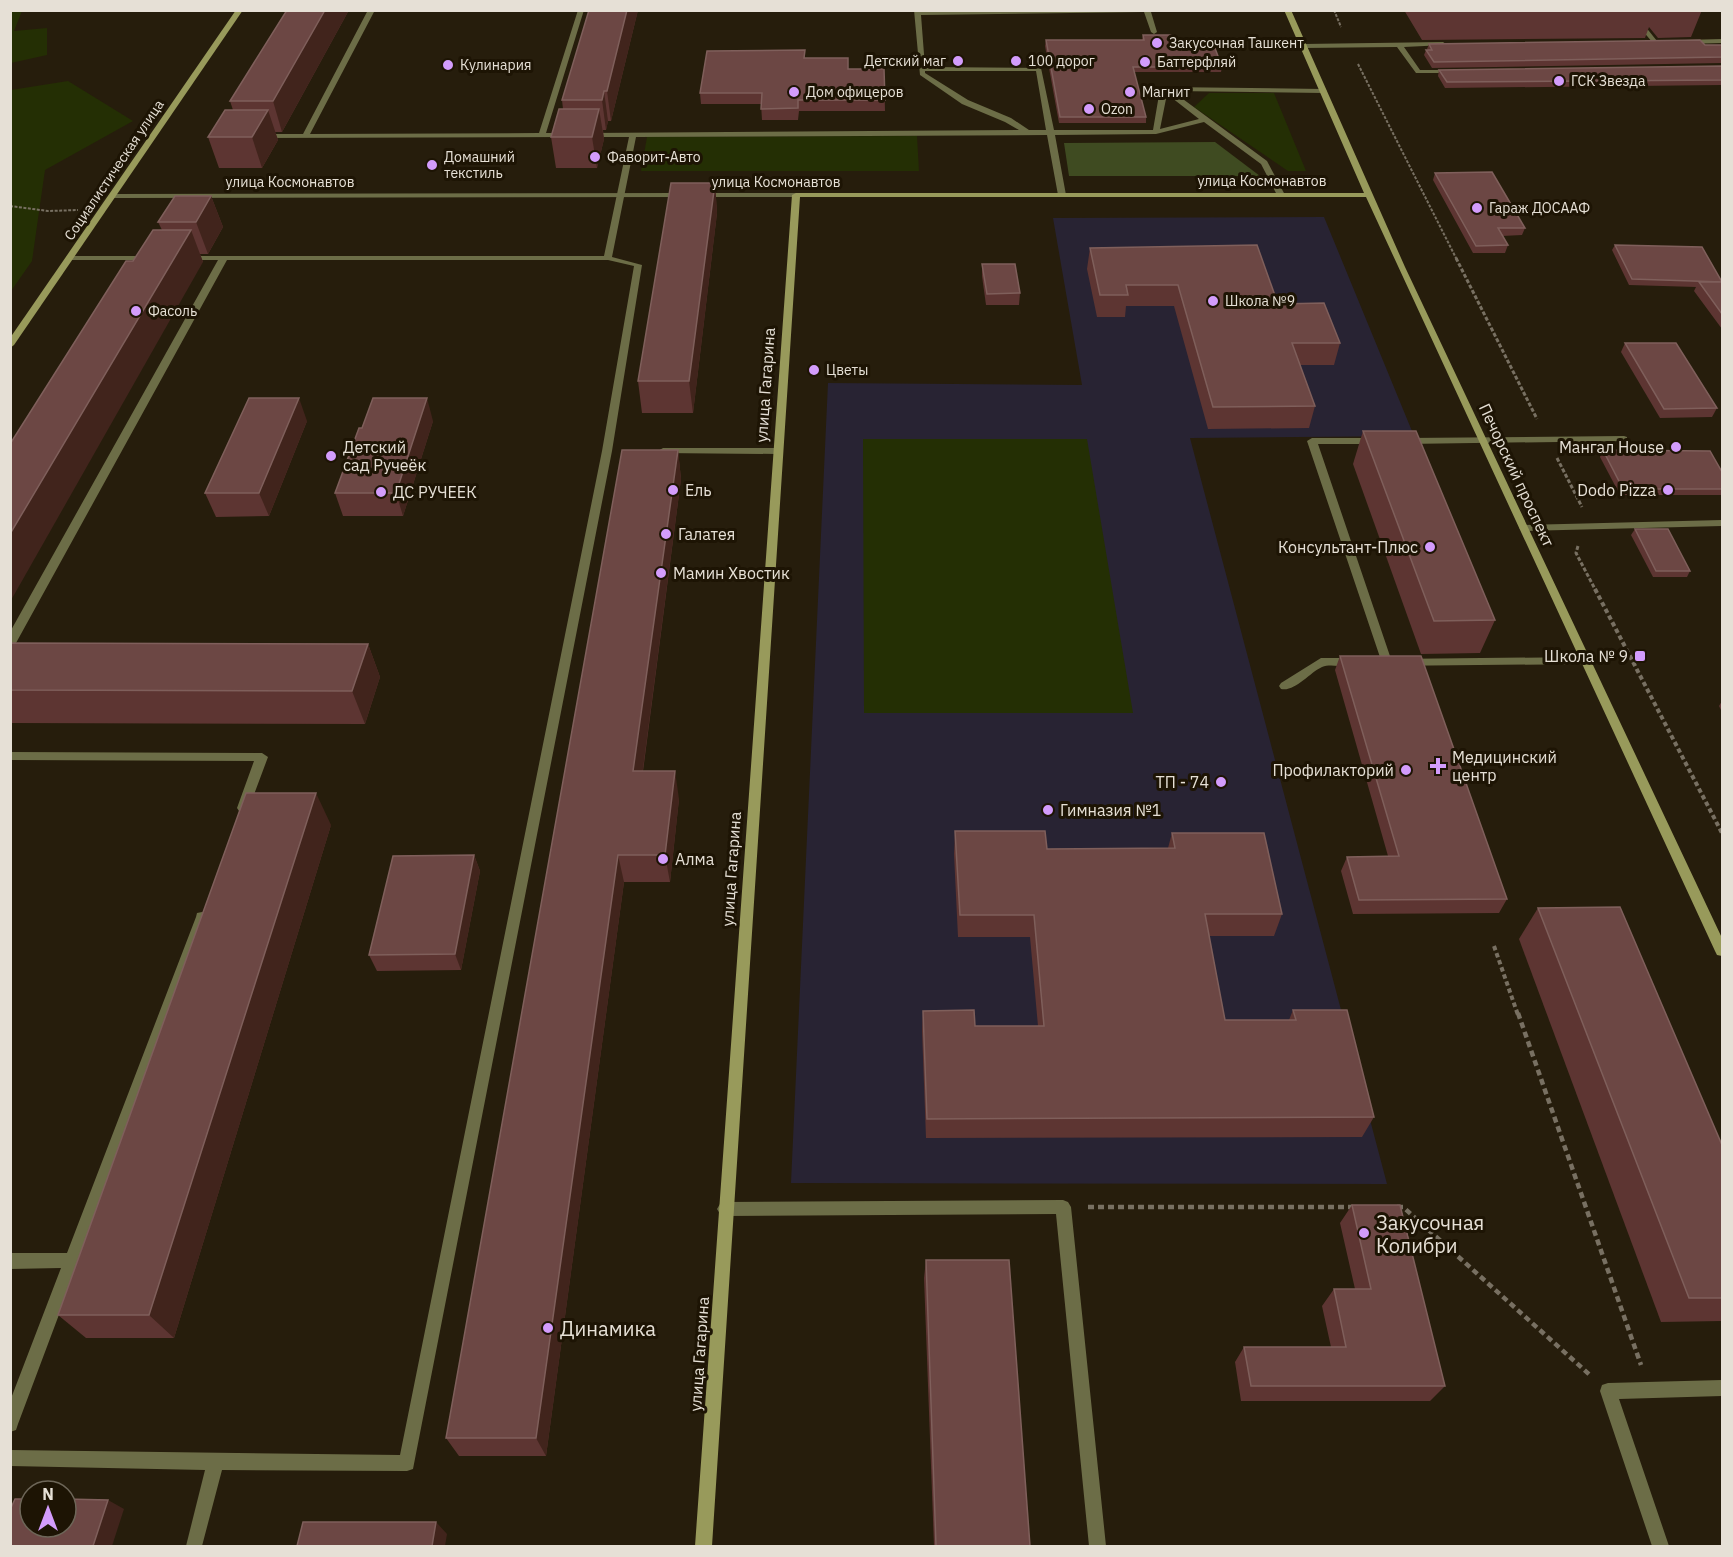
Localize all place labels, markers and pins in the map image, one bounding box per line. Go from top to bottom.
place label: Закусочная Ташкент [1169,34,1304,52]
marker: Закусочная Ташкент [1150,36,1164,50]
place label: Детский маг [864,52,946,70]
place label: 100 дорог [1028,52,1095,70]
place label: Баттерфляй [1157,53,1236,71]
marker: Детский маг [951,54,965,68]
marker: 100 дорог [1009,54,1023,68]
marker: Баттерфляй [1138,55,1152,69]
place label: Кулинария [460,56,531,74]
marker: Кулинария [441,58,455,72]
place label: ГСК Звезда [1571,72,1646,90]
marker: ГСК Звезда [1552,74,1566,88]
place label: Дом офицеров [806,83,903,101]
place label: Магнит [1142,83,1190,101]
marker: Дом офицеров [787,85,801,99]
marker: Магнит [1123,85,1137,99]
place label: Ozon [1101,100,1133,118]
marker: Ozon [1082,102,1096,116]
place label: Домашний текстиль [444,148,515,182]
place label: Фаворит-Авто [607,148,701,166]
marker: Фаворит-Авто [588,150,602,164]
marker: Домашний текстиль [425,158,439,172]
place label: Гараж ДОСААФ [1489,199,1590,217]
marker: Гараж ДОСААФ [1470,201,1484,215]
place label: Школа №9 [1225,292,1295,310]
marker: Школа №9 [1206,294,1220,308]
place label: Фасоль [148,302,197,320]
marker: Фасоль [129,304,143,318]
place label: Цветы [826,361,868,379]
marker: Цветы [807,363,821,377]
place label: Детский сад Ручеёк [343,437,426,475]
place label: Мангал House [1559,437,1664,457]
marker: Мангал House [1669,440,1683,454]
marker: Детский сад Ручеёк [324,449,338,463]
place label: Ель [685,480,712,500]
place label: Dodo Pizza [1577,480,1656,500]
place label: ДС РУЧЕЕК [393,482,477,502]
marker: Ель [666,483,680,497]
marker: Dodo Pizza [1661,483,1675,497]
marker: ДС РУЧЕЕК [374,485,388,499]
place label: Галатея [678,524,735,544]
marker: Галатея [659,527,673,541]
place label: Консультант-Плюс [1278,537,1418,557]
marker: Консультант-Плюс [1423,540,1437,554]
place label: Мамин Хвостик [673,563,790,583]
marker: Мамин Хвостик [654,566,668,580]
place label: Школа № 9 [1544,646,1628,666]
marker: Школа № 9 [1633,649,1647,663]
place label: Медицинский центр [1452,747,1557,785]
marker: Медицинский центр [1429,757,1447,775]
place label: Профилакторий [1272,760,1394,780]
marker: Профилакторий [1399,763,1413,777]
place label: ТП - 74 [1156,772,1209,792]
marker: ТП - 74 [1214,775,1228,789]
place label: Гимназия №1 [1060,800,1161,820]
marker: Гимназия №1 [1041,803,1055,817]
place label: Алма [675,849,715,869]
marker: Алма [656,852,670,866]
place label: Закусочная Колибри [1376,1209,1484,1259]
marker: Закусочная Колибри [1357,1226,1371,1240]
place label: Динамика [560,1315,656,1342]
marker: Динамика [541,1321,555,1335]

